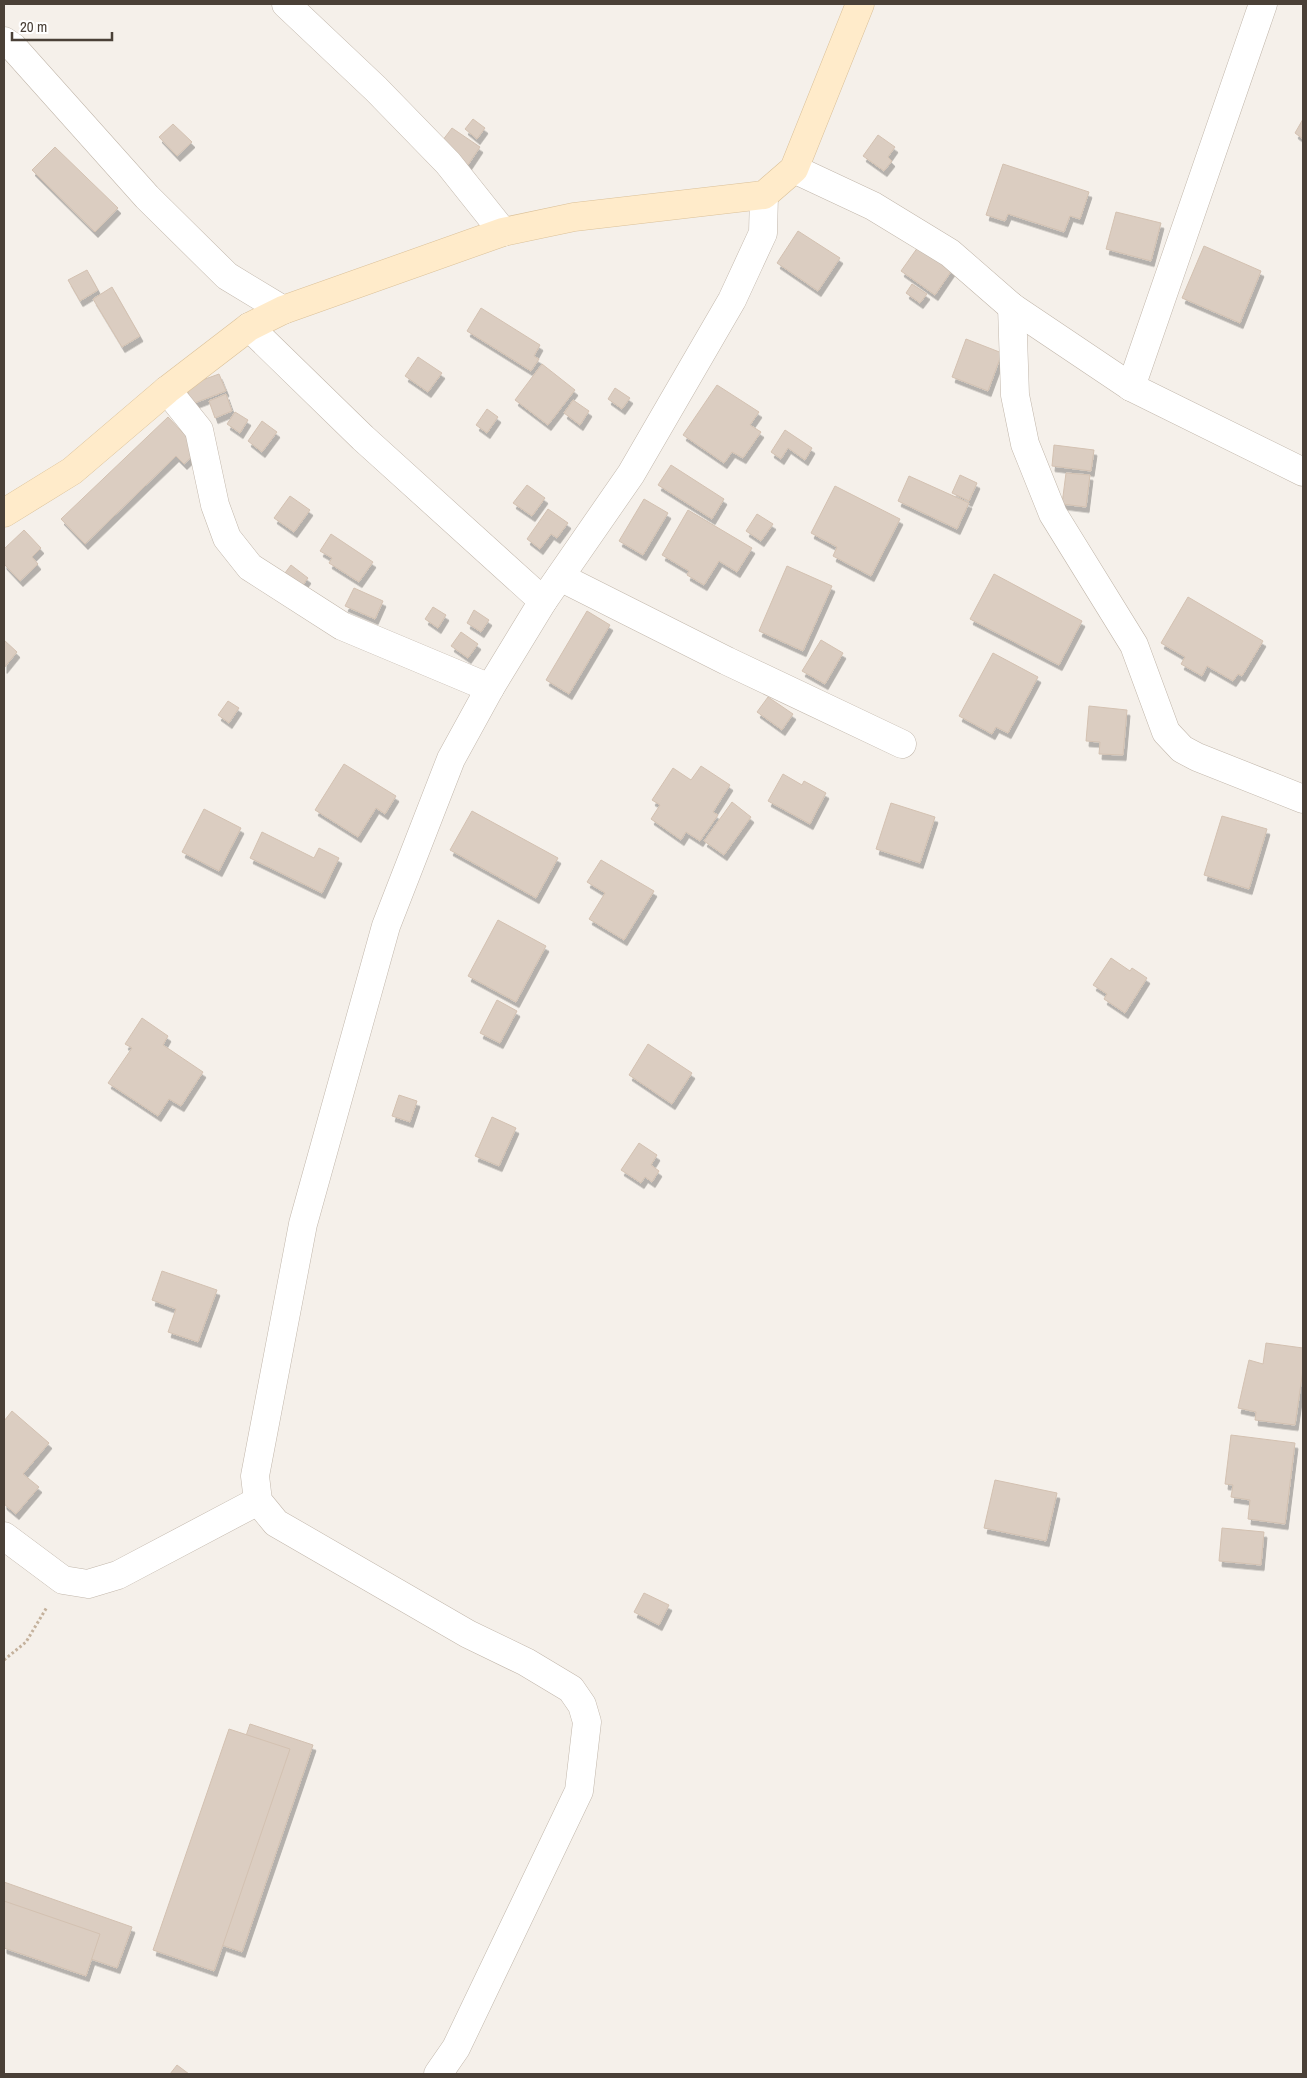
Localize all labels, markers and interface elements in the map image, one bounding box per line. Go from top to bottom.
scale bar [12,10,112,42]
text: 20 m [20,16,47,37]

